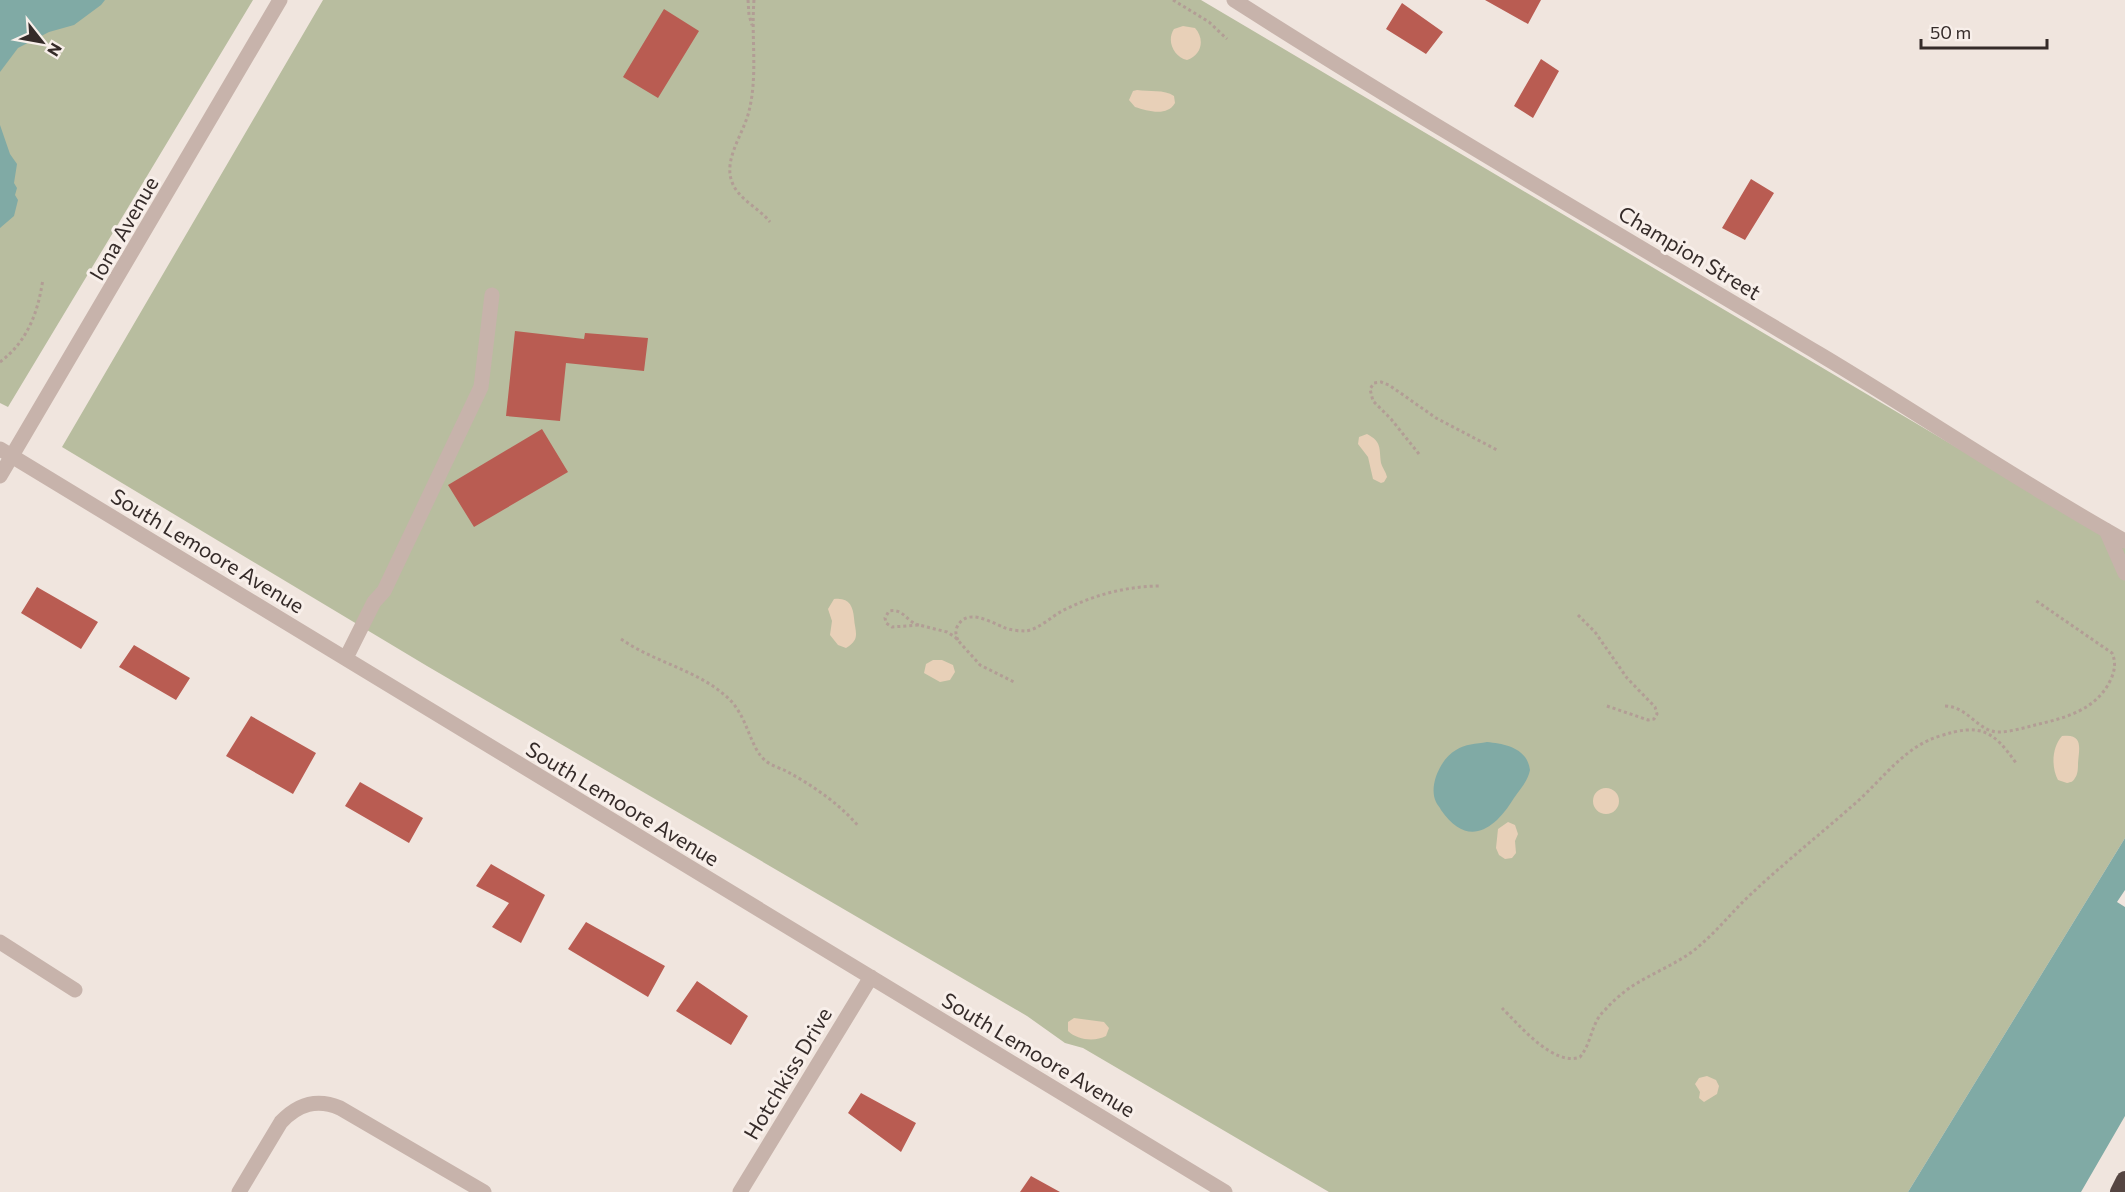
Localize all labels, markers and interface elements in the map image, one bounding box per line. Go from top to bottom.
north arrow [12,12,72,72]
scale bar [1921,12,2047,50]
text: 50 m [1930,21,1971,43]
text: N [44,40,67,60]
street label: Iona Avenue [83,172,163,284]
street label: Champion Street [1614,200,1766,304]
street label: South Lemoore Avenue [107,482,309,618]
street label: South Lemoore Avenue [522,735,724,871]
street label: South Lemoore Avenue [938,986,1140,1122]
street label: Hotchkiss Drive [738,1002,836,1144]

